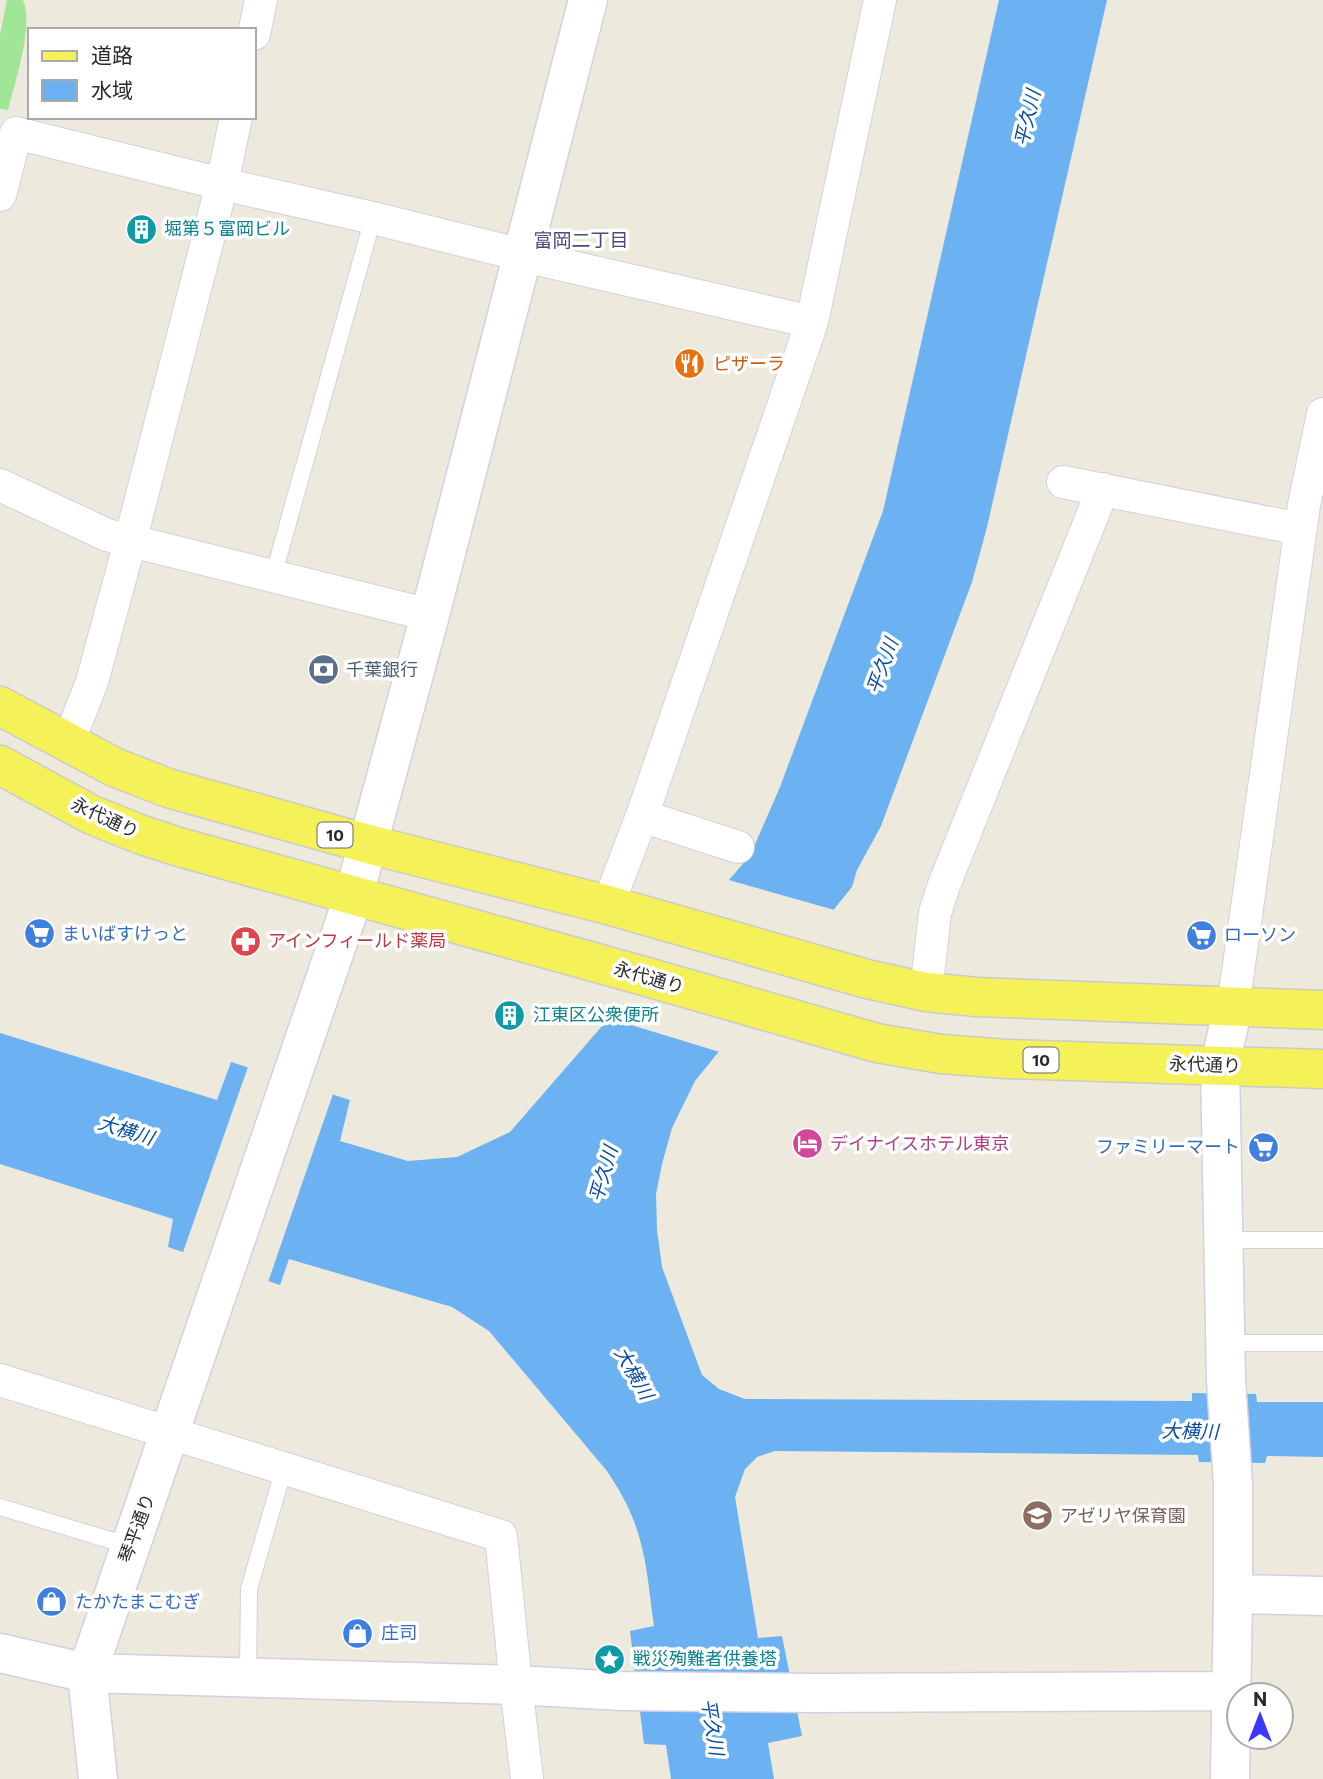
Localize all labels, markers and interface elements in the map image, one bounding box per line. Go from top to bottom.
legend [28,28,256,119]
text: 道路 [91,42,133,67]
text: 水域 [91,77,133,102]
water label: 平久川 [1009,86,1045,148]
building icon: 堀第５富岡ビル [124,212,158,246]
place label: 堀第５富岡ビル [164,217,290,239]
district label: 富岡二丁目 [533,228,629,251]
restaurant icon: ピザーラ [673,347,707,381]
place label: ピザーラ [713,352,785,374]
water label: 平久川 [861,633,903,697]
bank icon: 千葉銀行 [306,653,340,687]
place label: 千葉銀行 [346,658,418,680]
street label: 永代通り [68,792,143,842]
road number: 10 [318,822,352,848]
supermarket icon: まいばすけっと [22,917,56,951]
supermarket icon: ローソン [1184,918,1218,952]
place label: まいばすけっと [62,922,188,944]
place label: ローソン [1224,923,1296,945]
pharmacy icon: アインフィールド薬局 [228,924,262,958]
place label: アインフィールド薬局 [268,929,446,951]
street label: 永代通り [612,957,687,998]
building icon: 江東区公衆便所 [493,998,527,1032]
place label: 江東区公衆便所 [533,1003,659,1025]
road number: 10 [1024,1048,1058,1072]
street label: 永代通り [1169,1052,1241,1076]
water label: 大横川 [96,1110,159,1149]
hotel icon: デイナイスホテル東京 [790,1127,824,1161]
supermarket icon: ファミリーマート [1246,1130,1280,1164]
place label: デイナイスホテル東京 [830,1132,1009,1154]
place label: ファミリーマート [1096,1135,1240,1157]
water label: 平久川 [584,1141,622,1204]
water label: 大横川 [610,1342,660,1405]
water label: 大横川 [1161,1419,1221,1443]
street label: 琴平通り [113,1490,159,1565]
school or university icon: アゼリヤ保育園 [1020,1499,1054,1533]
place label: アゼリヤ保育園 [1060,1504,1186,1526]
shop icon: たかたまこむぎ [35,1585,69,1619]
place label: たかたまこむぎ [75,1590,200,1612]
shop icon: 庄司 [341,1616,375,1650]
place label: 庄司 [381,1621,417,1643]
place icon: 戦災殉難者供養塔 [593,1642,627,1676]
place label: 戦災殉難者供養塔 [633,1647,777,1669]
north arrow [1225,1681,1295,1751]
text: N [1253,1687,1267,1710]
water label: 平久川 [698,1697,730,1759]

